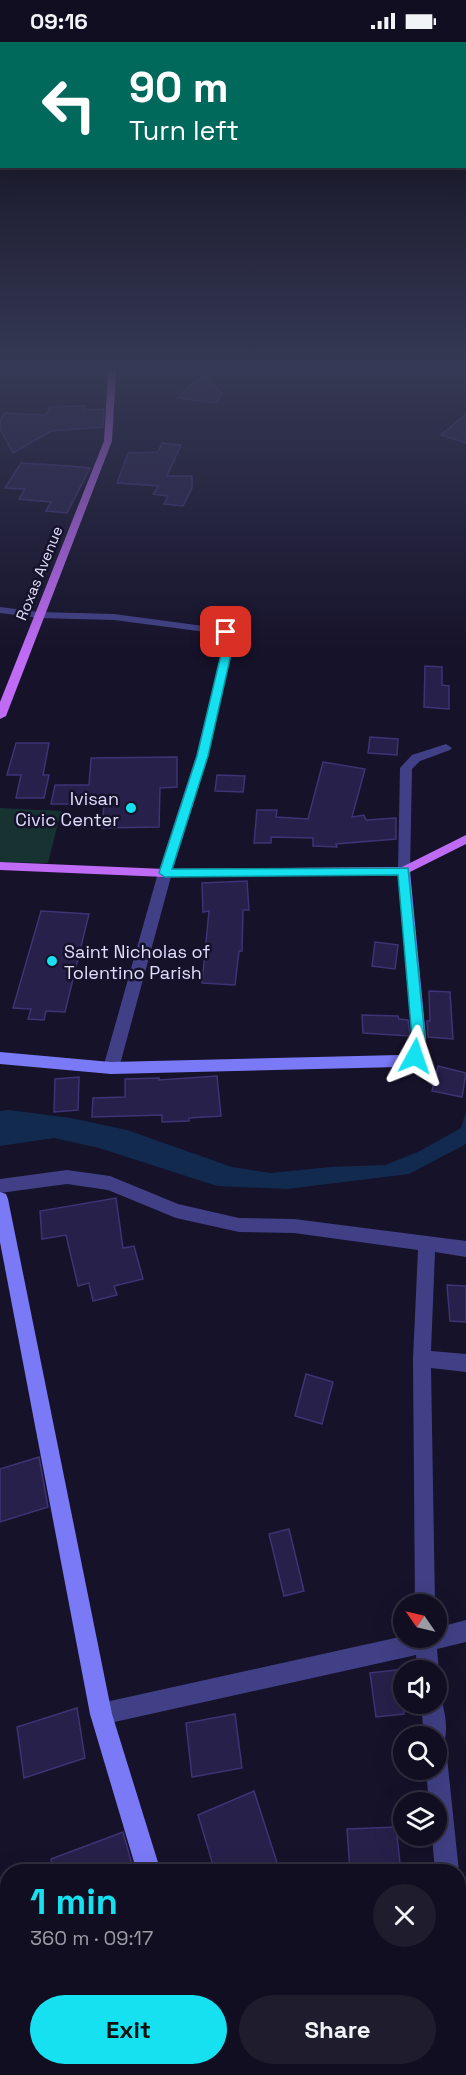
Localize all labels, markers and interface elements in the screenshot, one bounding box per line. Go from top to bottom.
text: 09:16 [30,7,88,35]
text: 90 m [129,61,229,114]
icon: left [30,66,108,144]
text: Turn left [129,113,239,148]
street label: Roxas Avenue [11,523,67,623]
pin [200,606,251,657]
icon: arrive [209,615,242,648]
place label: Ivisan Civic Center [15,787,119,831]
marker: Ivisan Civic Center [124,801,138,815]
place label: Saint Nicholas of Tolentino Parish [64,940,210,984]
marker: Saint Nicholas of Tolentino Parish [45,954,59,968]
position arrow [383,1024,447,1088]
north arrow [393,1594,447,1648]
map controls [393,1594,447,1846]
button: sound [393,1660,447,1714]
button: search [393,1726,447,1780]
button: layers [393,1792,447,1846]
text: 1 min [30,1879,118,1925]
button: close [373,1884,436,1947]
text: 360 m · 09:17 [30,1925,153,1951]
button: Exit [30,1995,227,2064]
button: Share [239,1995,436,2064]

